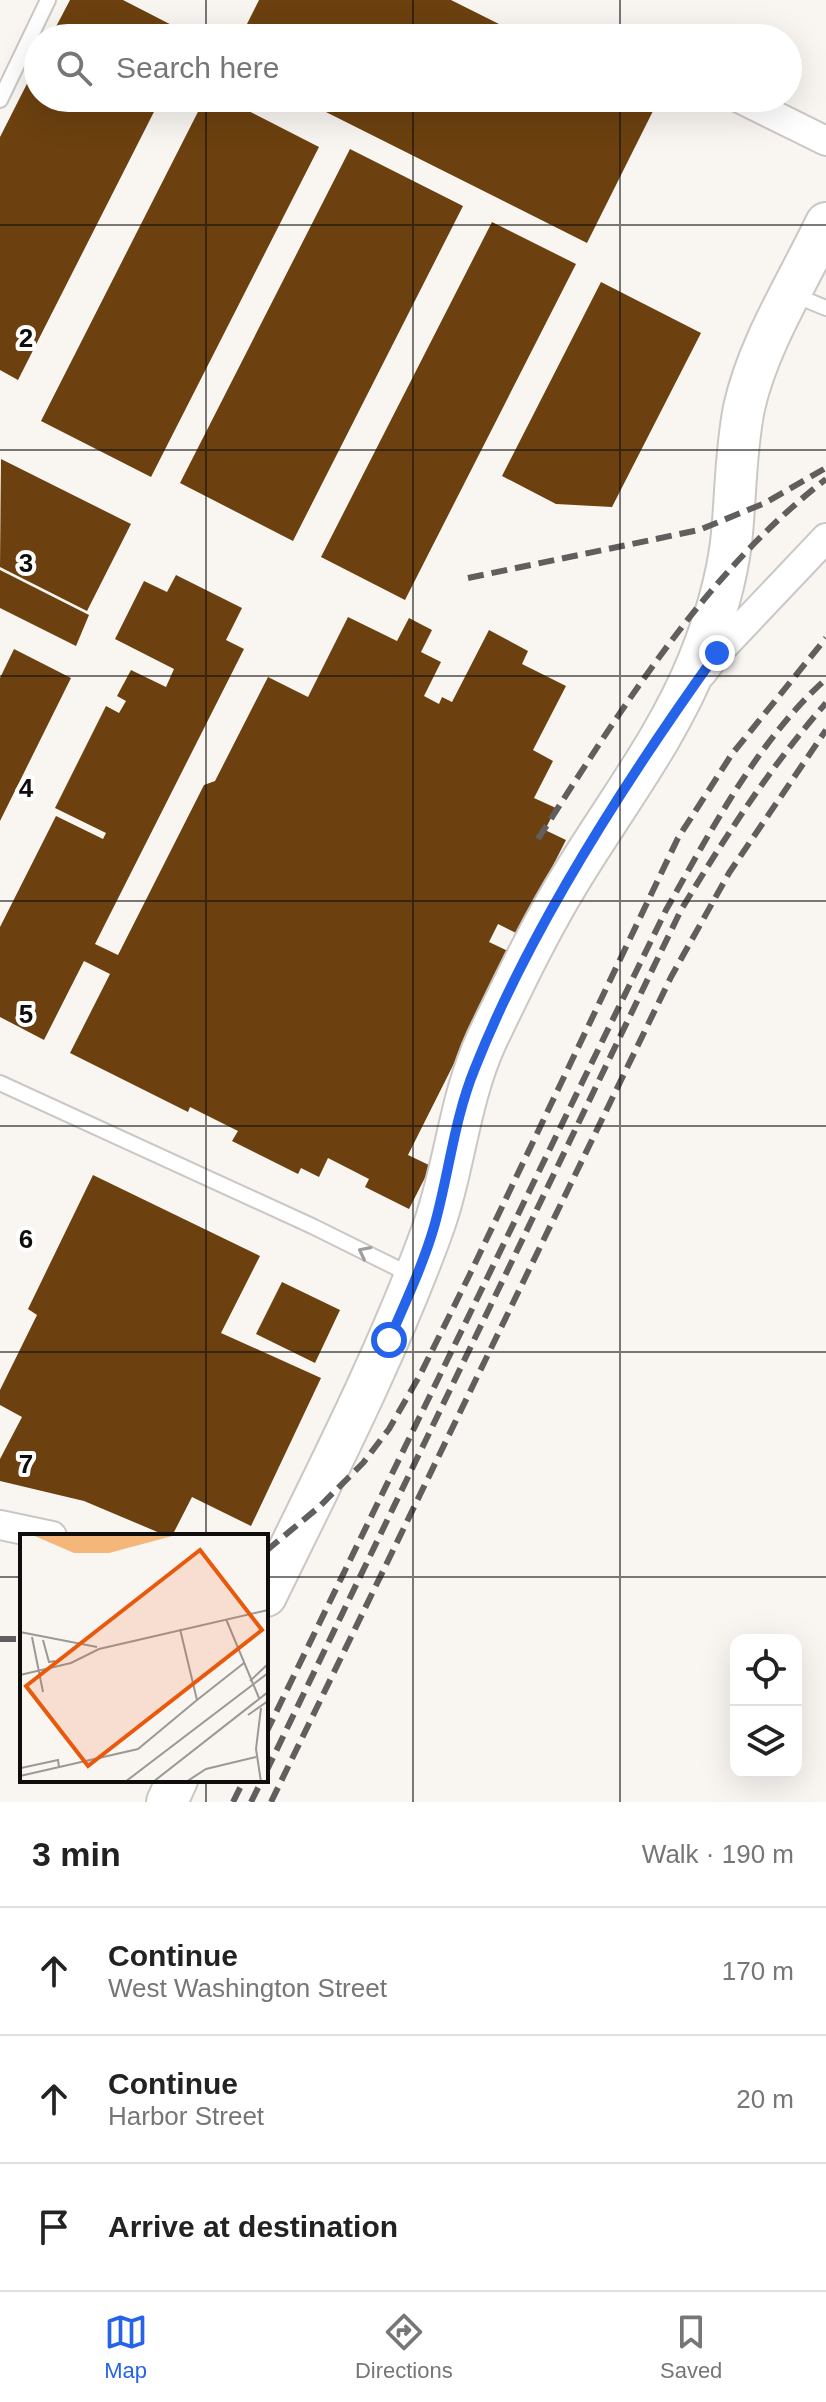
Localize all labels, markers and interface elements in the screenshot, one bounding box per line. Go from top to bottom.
search box [24,24,802,112]
icon: search [52,46,96,90]
text: Search here [116,51,279,84]
text: 2 [19,323,33,353]
text: 3 [19,548,33,578]
route end [699,635,735,671]
text: 4 [19,773,34,803]
text: 5 [19,999,33,1029]
text: 6 [19,1224,33,1254]
one-way arrow [357,1246,372,1262]
route start [371,1322,407,1358]
text: 7 [19,1449,33,1479]
inset map [20,1534,268,1782]
map controls [730,1634,802,1778]
button: locate [730,1634,802,1706]
button: layers [730,1706,802,1778]
text: 3 min [32,1835,121,1873]
text: Walk · 190 m [642,1839,794,1869]
text: Continue [108,1939,238,1972]
icon: ahead [32,1949,76,1993]
text: 170 m [722,1956,794,1986]
text: West Washington Street [108,1973,387,2003]
text: Continue [108,2067,238,2100]
icon: ahead [32,2077,76,2121]
text: 20 m [736,2084,794,2114]
text: Harbor Street [108,2101,264,2131]
icon: arrive [32,2205,76,2249]
text: Arrive at destination [108,2210,398,2243]
tab: Map [104,2310,148,2384]
tab: Directions [355,2310,453,2384]
tab: Saved [660,2310,722,2384]

